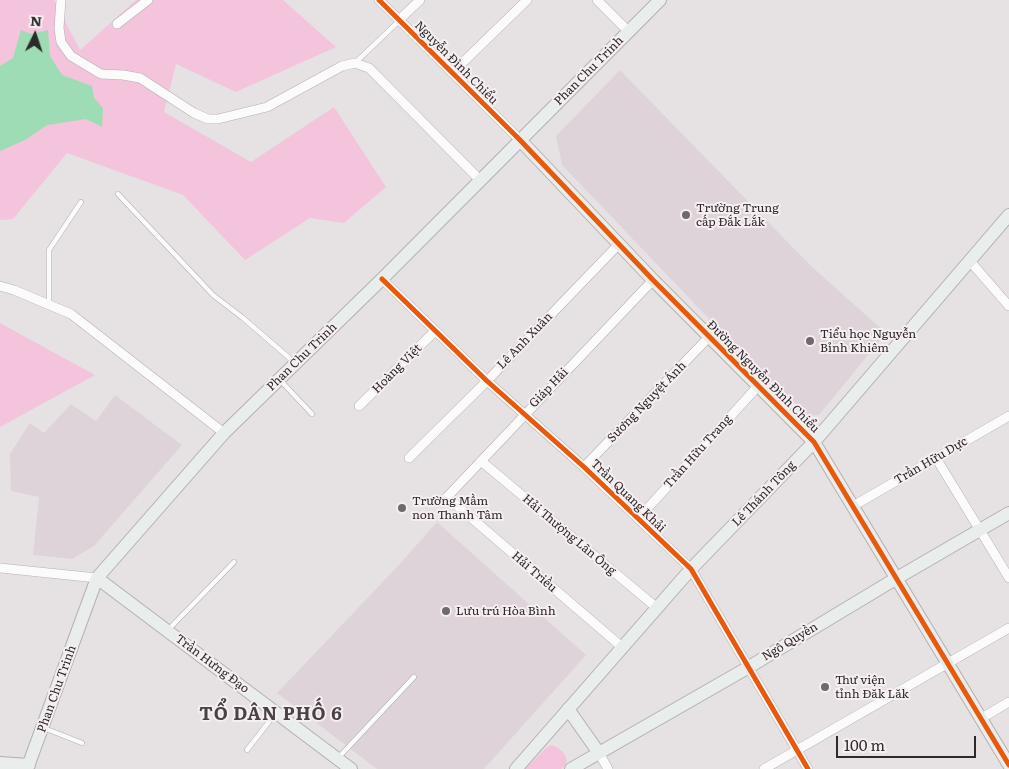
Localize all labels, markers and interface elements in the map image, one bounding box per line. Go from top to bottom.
north arrow [10,10,60,60]
text: N [29,10,43,30]
street label: Nguyễn Đình Chiểu [411,18,501,108]
street label: Phan Chu Trinh [551,33,627,109]
place label: Trường Trung cấp Đắk Lắk [696,201,779,229]
marker: Trường Trung cấp Đắk Lắk [680,209,692,221]
street label: Lê Anh Xuân [494,310,556,372]
street label: Đường Nguyễn Đình Chiểu [704,318,822,436]
street label: Phan Chu Trinh [264,320,340,394]
place label: Tiểu học Nguyễn Bỉnh Khiêm [820,327,916,355]
marker: Tiểu học Nguyễn Bỉnh Khiêm [804,335,816,347]
street label: Hoàng Việt [369,341,425,397]
street label: Sương Nguyệt Ánh [605,359,689,445]
street label: Giáp Hải [527,365,571,411]
street label: Trần Hữu Trang [661,412,735,492]
street label: Trần Hữu Dực [892,434,970,488]
street label: Trần Quang Khải [588,457,668,535]
street label: Lê Thánh Tông [729,458,799,530]
street label: Hải Thượng Lãn Ông [519,492,619,578]
place label: Trường Mầm non Thanh Tâm [412,494,503,522]
marker: Trường Mầm non Thanh Tâm [396,502,408,514]
street label: Hải Triều [509,549,559,595]
place label: Lưu trú Hòa Bình [456,604,556,618]
marker: Lưu trú Hòa Bình [440,605,452,617]
street label: Ngô Quyền [760,620,820,664]
street label: Trần Hưng Đạo [172,632,252,696]
street label: Phan Chu Trinh [35,643,79,735]
place label: Thư viện tỉnh Đăk Lăk [835,673,909,701]
marker: Thư viện tỉnh Đăk Lăk [819,681,831,693]
district label: TỔ DÂN PHỐ 6 [198,704,344,726]
scale bar [839,726,979,758]
text: 100 m [844,733,885,756]

